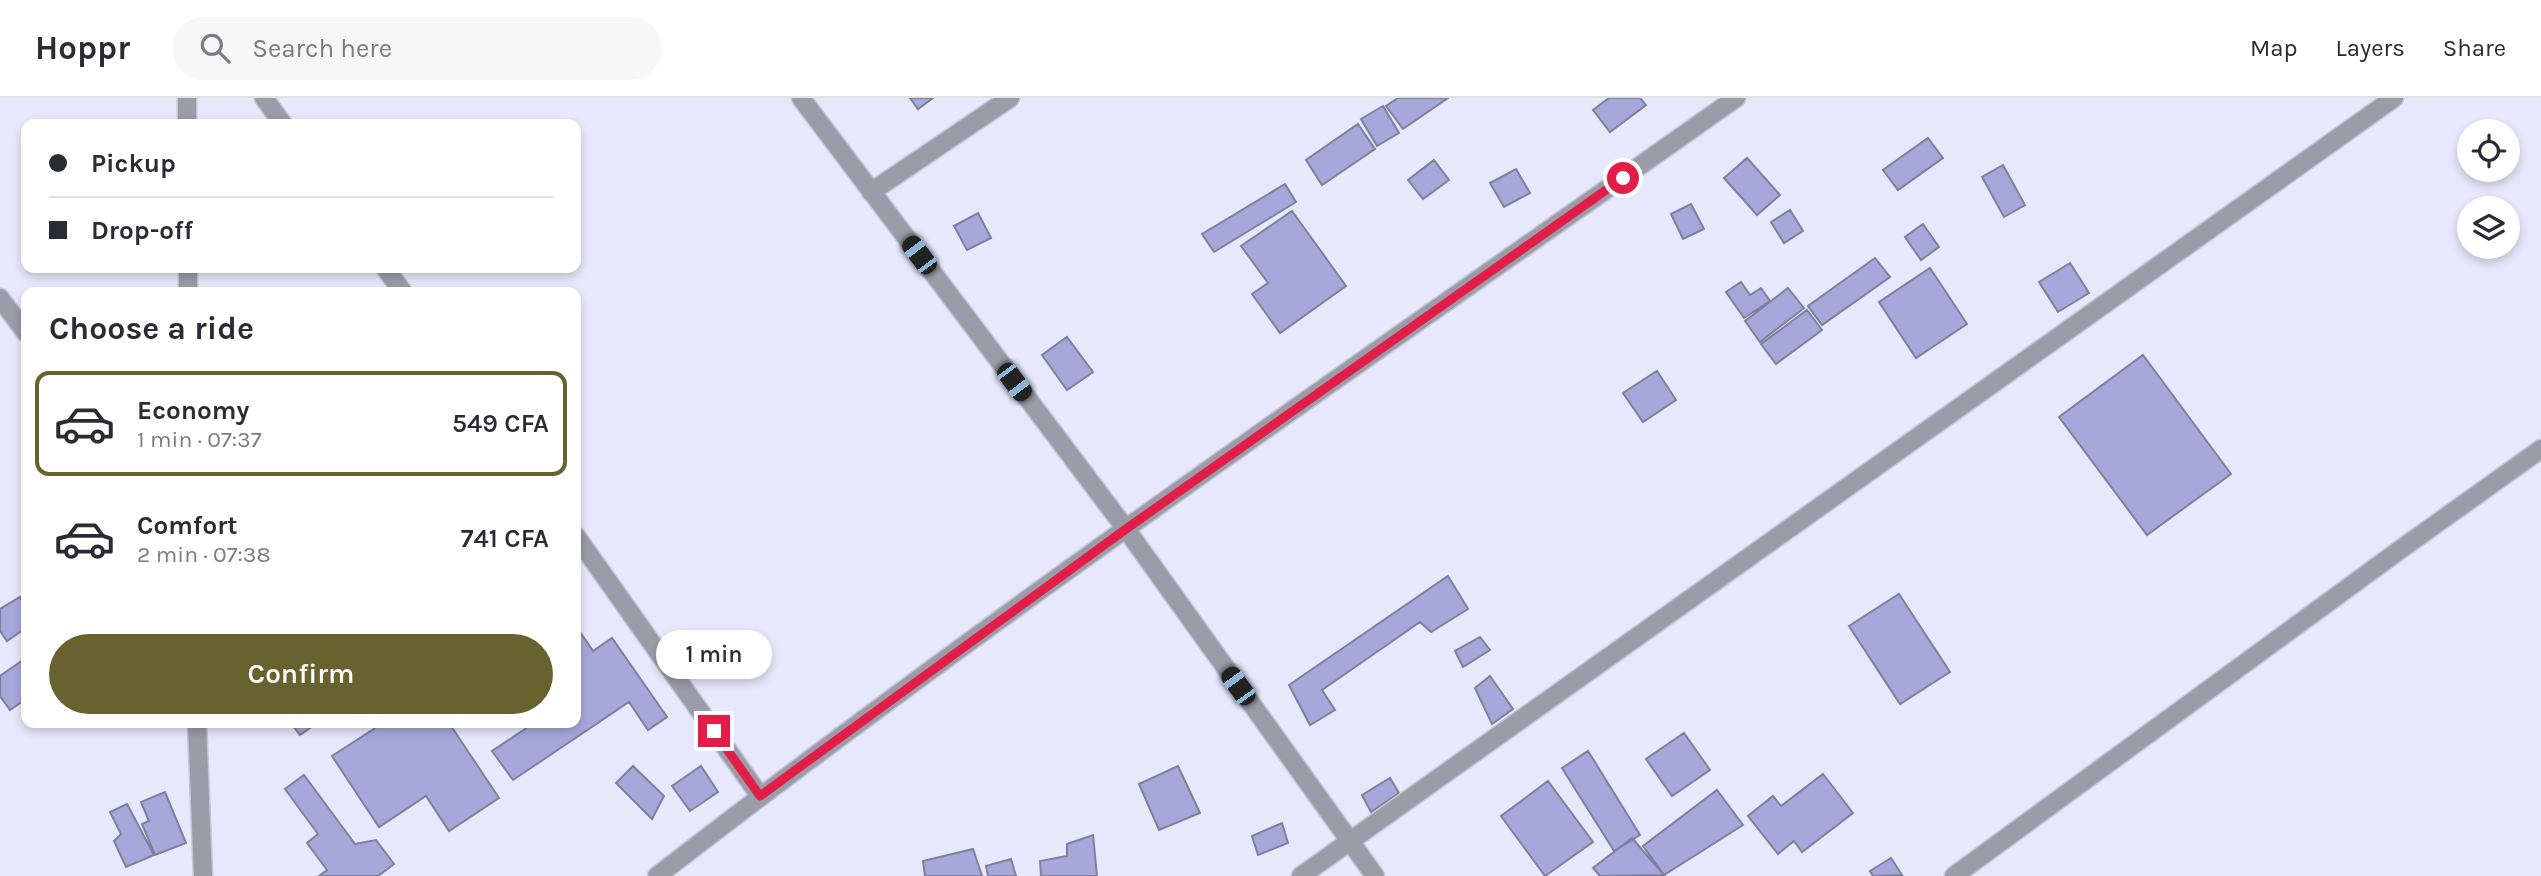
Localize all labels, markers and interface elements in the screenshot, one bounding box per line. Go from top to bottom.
search box [172,17,662,80]
text: Hoppr [35,29,130,67]
icon: search [196,29,234,67]
text: Search here [252,33,392,64]
text: Map [2250,34,2298,62]
text: Layers [2336,34,2405,62]
text: Share [2443,34,2506,62]
map controls [2457,119,2520,259]
button: locate [2457,119,2520,182]
text: Pickup [91,148,176,179]
route start [1607,162,1639,194]
button: layers [2457,196,2520,259]
text: Drop-off [91,215,193,246]
car [898,232,941,278]
text: Choose a ride [49,310,254,347]
car [993,359,1036,405]
icon: car [53,392,116,455]
text: Economy [137,395,249,426]
text: 549 CFA [452,408,549,439]
text: 1 min · 07:37 [137,426,261,453]
icon: car [53,507,116,570]
text: Comfort [137,510,238,541]
text: 741 CFA [461,523,549,554]
text: 2 min · 07:38 [137,541,271,568]
callout: 1 min [656,630,772,678]
button: Confirm [49,634,553,714]
text: 1 min [685,641,743,668]
car [1218,663,1259,709]
route end [698,715,730,747]

